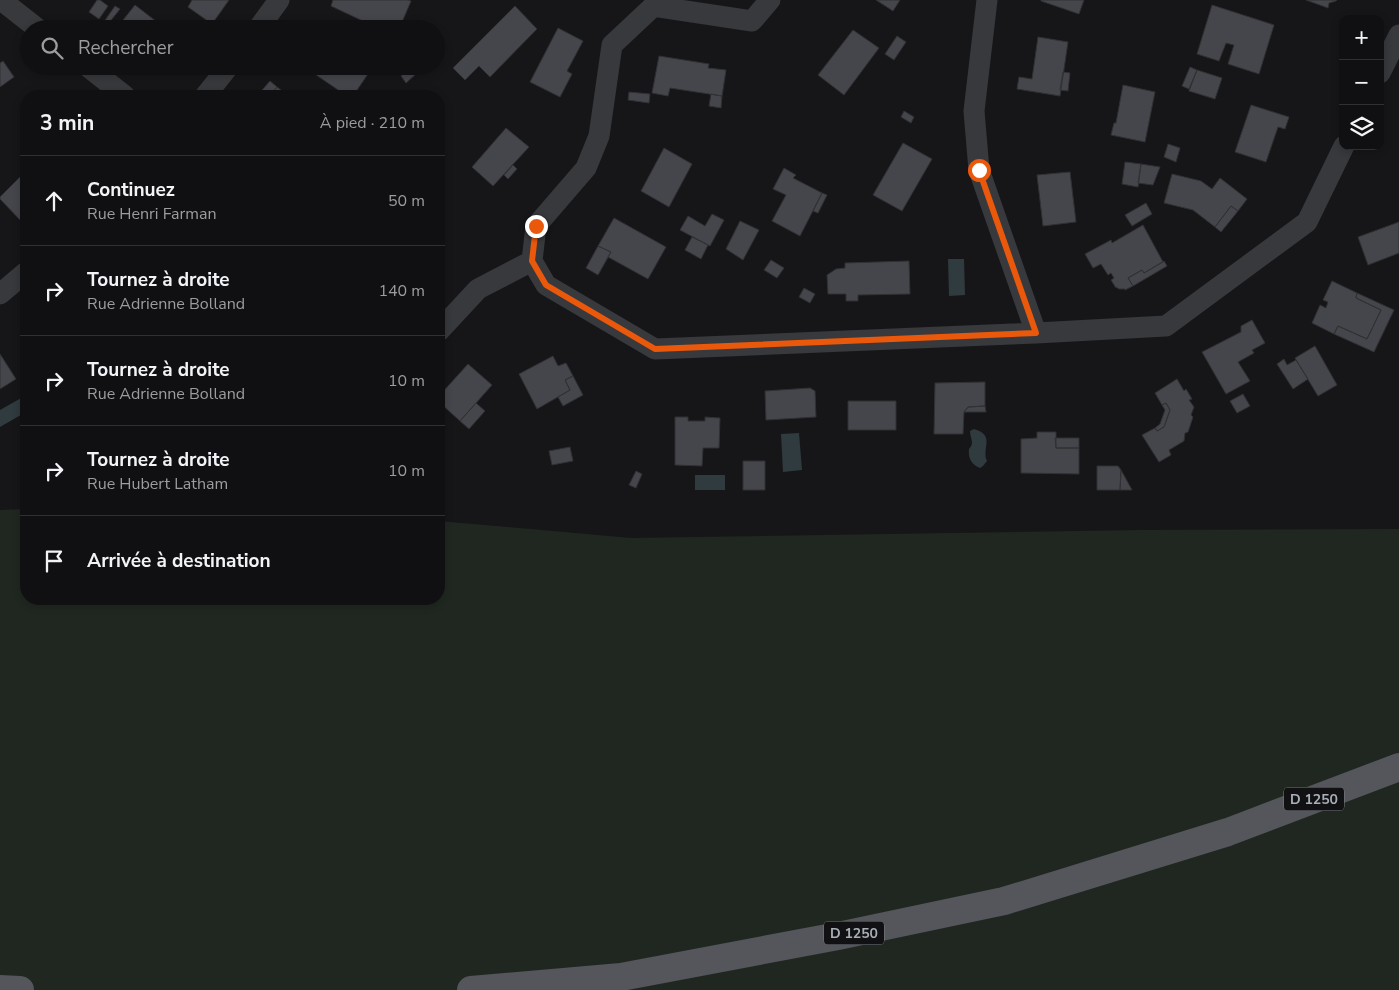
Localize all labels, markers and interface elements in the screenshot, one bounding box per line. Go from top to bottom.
map controls [1339,15,1384,150]
button: + [1339,15,1384,60]
search box [20,20,445,75]
icon: search [38,34,66,62]
text: Rechercher [78,35,173,61]
button: − [1339,60,1384,105]
button: layers [1339,105,1384,150]
text: 3 min [40,109,94,137]
text: À pied · 210 m [320,112,425,134]
route start [968,159,991,182]
text: Continuez [87,177,175,203]
icon: ahead [40,187,68,215]
text: 50 m [388,190,425,212]
text: Rue Henri Farman [87,203,217,225]
route end [525,215,548,238]
text: Tournez à droite [87,267,230,293]
icon: right [40,277,68,305]
text: 140 m [378,280,425,302]
text: Rue Adrienne Bolland [87,293,245,315]
text: Tournez à droite [87,357,230,383]
icon: right [40,367,68,395]
text: 10 m [388,370,425,392]
text: Rue Adrienne Bolland [87,383,245,405]
text: Tournez à droite [87,447,230,473]
icon: right [40,457,68,485]
text: 10 m [388,460,425,482]
text: Rue Hubert Latham [87,473,228,495]
icon: arrive [40,547,68,575]
text: Arrivée à destination [87,548,271,574]
road number: D 1250 [1284,788,1344,811]
road number: D 1250 [824,921,884,944]

